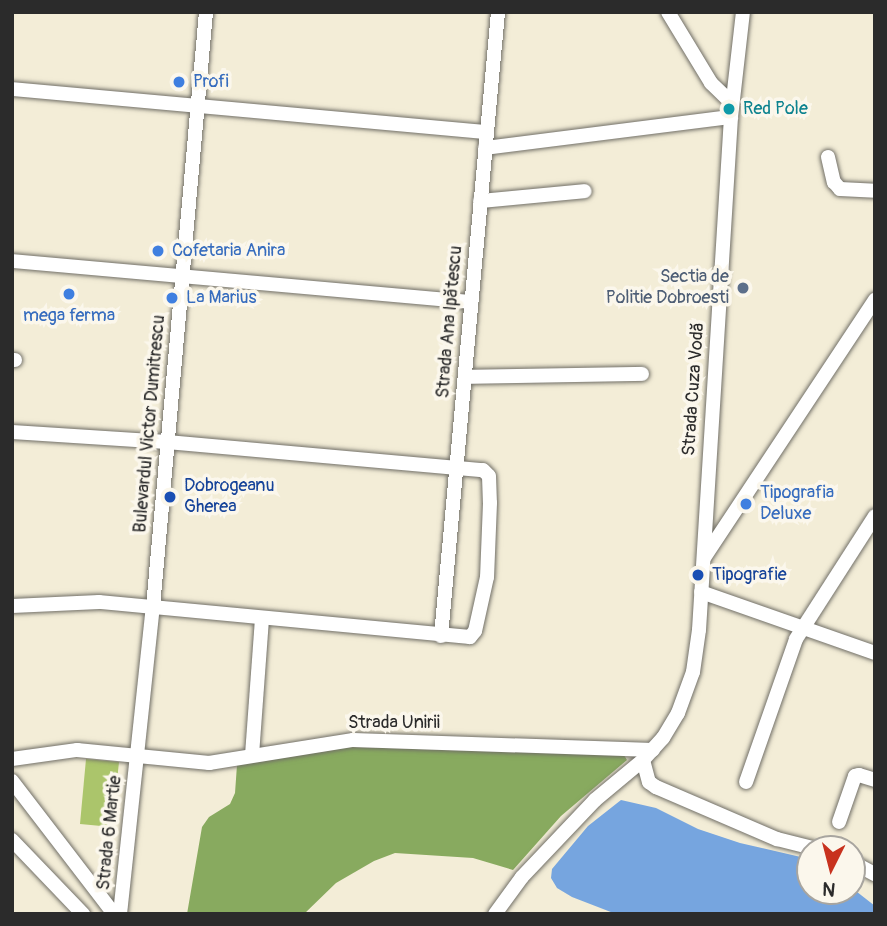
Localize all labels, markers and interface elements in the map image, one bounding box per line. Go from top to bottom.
place label: Profi [193,71,229,93]
marker: Profi [171,74,187,90]
place label: Red Pole [743,98,808,120]
marker: Red Pole [721,101,737,117]
place label: Cofetaria Anira [172,240,285,262]
marker: Cofetaria Anira [150,243,166,259]
street label: Strada Ana Ipătescu [433,245,467,399]
place label: Sectia de Politie Dobroesti [606,267,729,310]
marker: Sectia de Politie Dobroesti [735,280,751,296]
marker: mega ferma [61,286,77,302]
place label: La Marius [186,287,256,309]
marker: La Marius [164,290,180,306]
place label: mega ferma [23,305,115,327]
street label: Bulevardul Victor Dumitrescu [130,314,170,534]
street label: Strada Cuza Vodă [679,321,709,457]
place label: Dobrogeanu Gherea [184,476,275,518]
place label: Tipografia Deluxe [760,483,834,526]
marker: Dobrogeanu Gherea [162,489,178,505]
marker: Tipografia Deluxe [738,496,754,512]
place label: Tipografie [712,564,787,586]
marker: Tipografie [690,567,706,583]
street label: Strada Unirii [348,712,440,734]
street label: Strada 6 Martie [93,775,127,891]
north arrow [796,835,866,905]
text: N [821,876,837,902]

